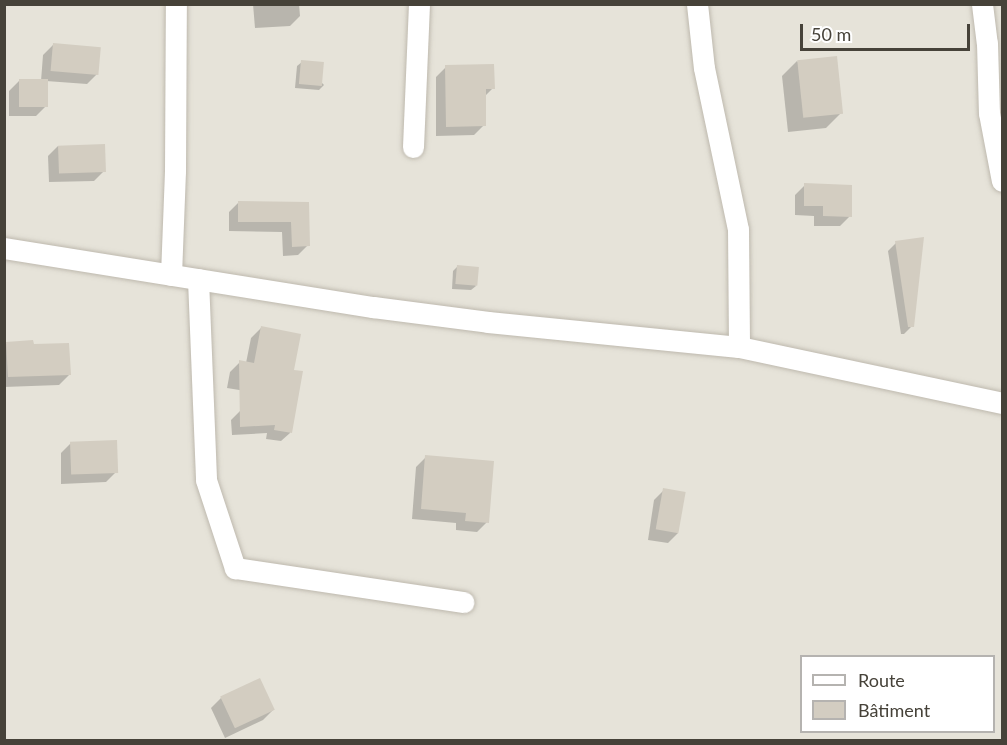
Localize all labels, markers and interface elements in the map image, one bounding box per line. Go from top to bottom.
scale bar [803,12,972,50]
text: 50 m [811,23,851,45]
legend [800,655,995,733]
text: Route [858,669,905,691]
text: Bâtiment [858,699,930,721]

